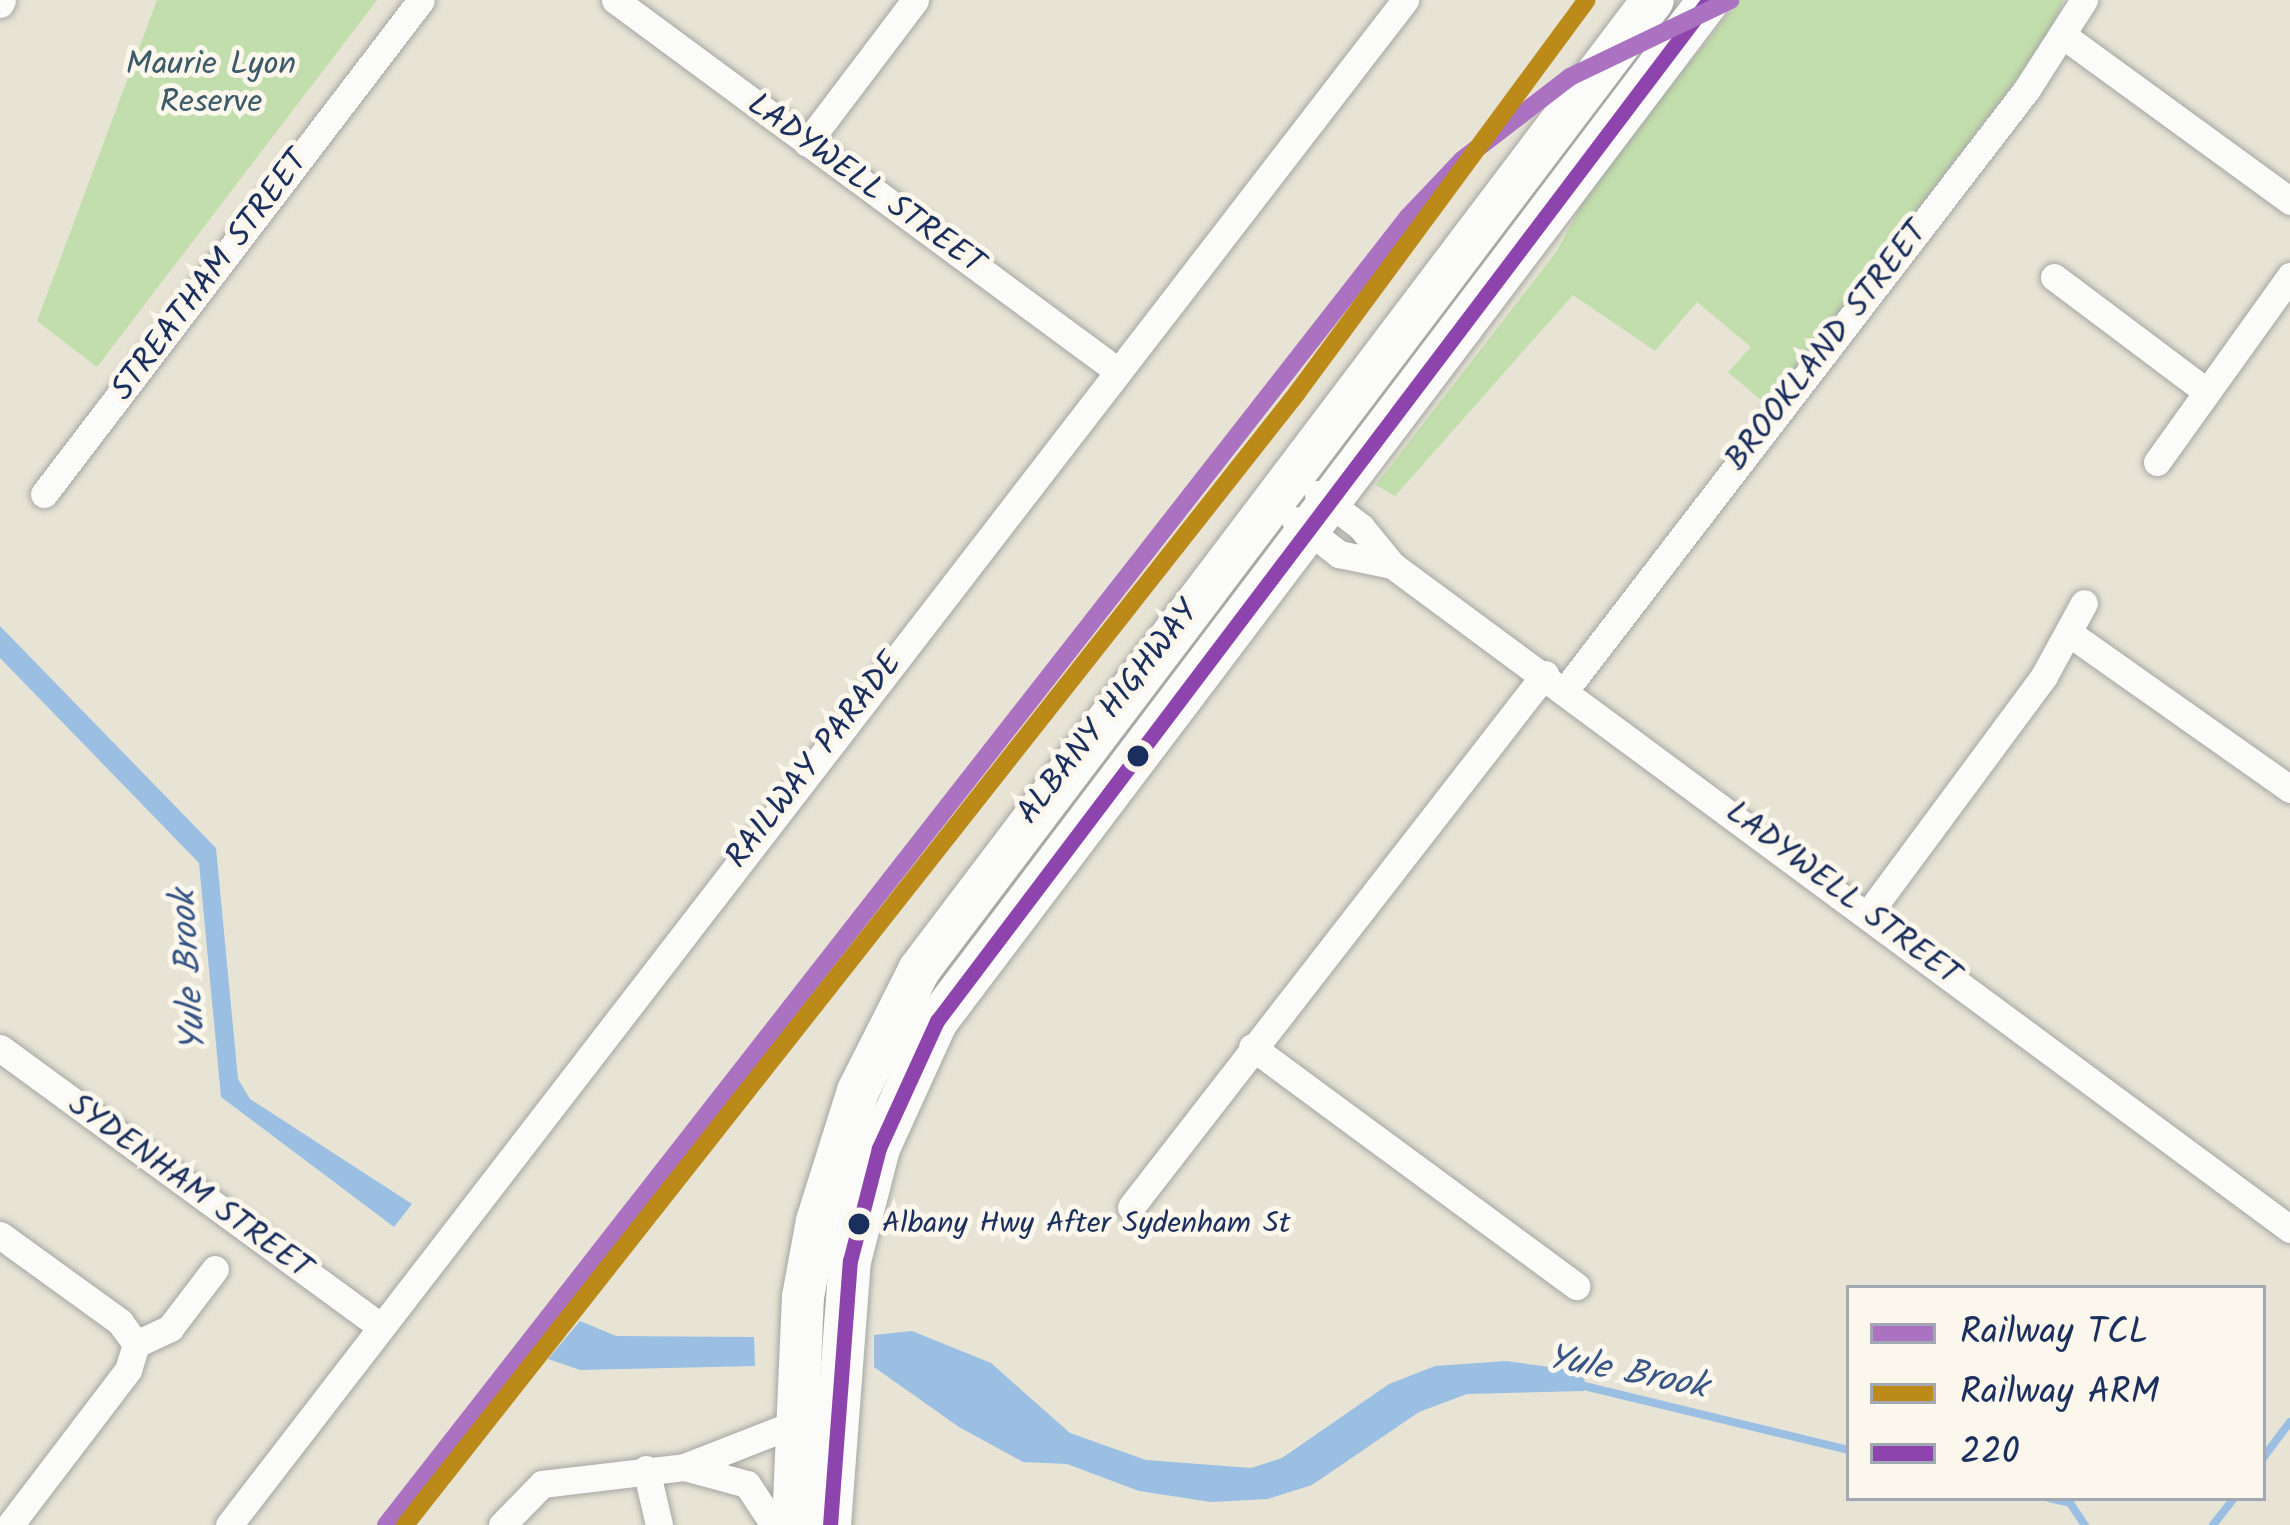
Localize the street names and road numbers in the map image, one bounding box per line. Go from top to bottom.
street label: LADYWELL STREET [739,86,991,284]
street label: STREATHAM STREET [104,143,318,409]
street label: BROOKLAND STREET [1718,214,1938,480]
street label: ALBANY HIGHWAY [1009,593,1209,833]
street label: RAILWAY PARADE [718,645,912,877]
street label: LADYWELL STREET [1717,794,1967,996]
street label: SYDENHAM STREET [59,1086,319,1290]

